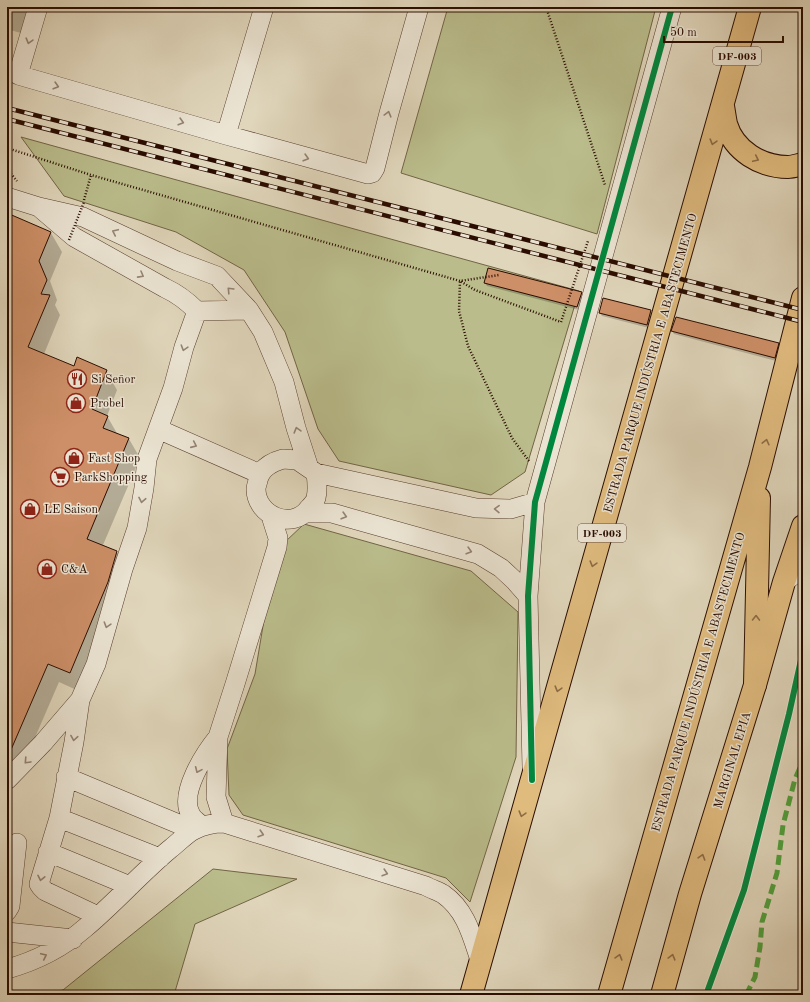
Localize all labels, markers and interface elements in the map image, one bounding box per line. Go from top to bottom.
scale bar [664,18,783,44]
text: 50 m [670,26,697,39]
one-way arrow [25,38,34,45]
road number: DF-003 [713,47,761,65]
one-way arrow [52,81,59,90]
one-way arrow [384,111,392,117]
one-way arrow [177,117,184,126]
one-way arrow [709,139,718,146]
one-way arrow [302,153,309,161]
one-way arrow [752,154,760,162]
street label: ESTRADA PARQUE INDÚSTRIA E ABASTECIMENTO [598,211,700,514]
one-way arrow [112,229,120,237]
one-way arrow [137,270,144,278]
one-way arrow [228,287,235,295]
one-way arrow [180,344,189,351]
restaurant icon: Si Señor [66,368,88,390]
place label: Si Señor [91,374,135,386]
shop icon: Probel [65,392,87,414]
place label: Probel [90,398,124,410]
one-way arrow [293,427,302,434]
one-way arrow [761,439,770,446]
one-way arrow [189,440,197,448]
shop icon: Fast Shop [63,447,85,469]
place label: Fast Shop [88,453,140,465]
supermarket icon: ParkShopping [49,466,71,488]
place label: ParkShopping [74,472,148,484]
one-way arrow [138,496,147,503]
shop icon: LE Saison [19,498,41,520]
place label: LE Saison [44,504,98,516]
one-way arrow [494,504,500,513]
one-way arrow [340,511,347,520]
road number: DF-003 [578,524,626,542]
street label: ESTRADA PARQUE INDÚSTRIA E ABASTECIMENTO [646,530,748,833]
one-way arrow [466,546,473,555]
shop icon: C&A [36,558,58,580]
one-way arrow [589,560,598,567]
place label: C&A [61,564,88,576]
one-way arrow [752,615,760,621]
one-way arrow [104,621,112,628]
one-way arrow [554,685,563,692]
street label: MARGINAL EPIA [712,710,753,810]
one-way arrow [70,735,79,742]
one-way arrow [24,756,31,764]
one-way arrow [195,766,203,773]
one-way arrow [518,810,527,817]
one-way arrow [257,829,264,838]
one-way arrow [697,853,705,860]
one-way arrow [381,868,388,877]
one-way arrow [38,875,46,882]
one-way arrow [40,952,47,960]
one-way arrow [615,954,623,961]
one-way arrow [668,954,676,961]

